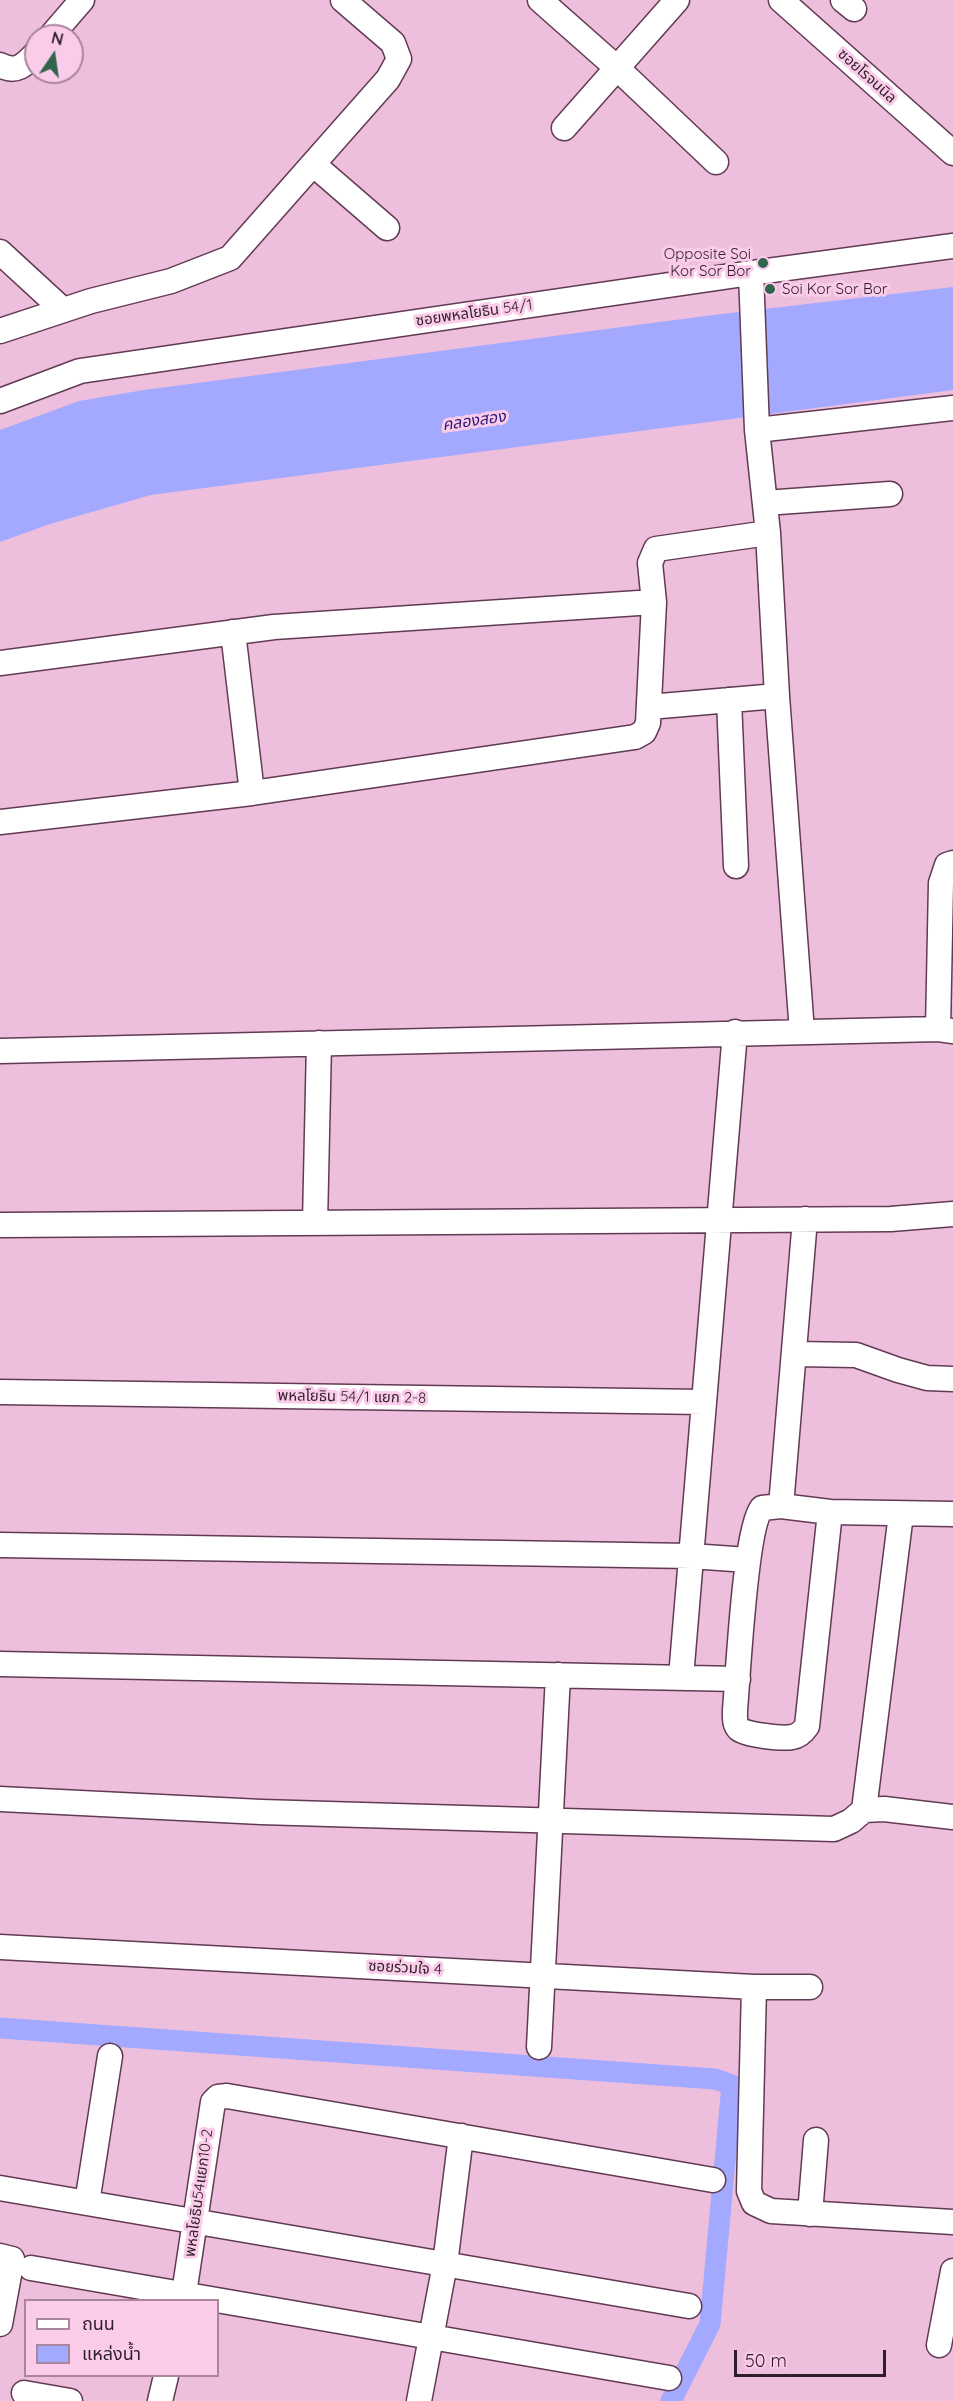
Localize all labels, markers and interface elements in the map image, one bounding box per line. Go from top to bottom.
north arrow [24,24,84,84]
text: N [50,27,66,49]
street label: ซอยโรจนนิล [834,45,900,107]
place label: Opposite Soi Kor Sor Bor [664,245,751,280]
marker: Opposite Soi Kor Sor Bor [756,256,770,270]
place label: Soi Kor Sor Bor [782,280,887,298]
marker: Soi Kor Sor Bor [763,282,777,296]
street label: ซอยพหลโยธิน 54/1 [414,296,534,330]
water label: คลองสอง [441,407,507,435]
street label: พหลโยธิน 54/1 แยก 2-8 [278,1387,426,1407]
street label: ซอยร่วมใจ 4 [368,1957,442,1979]
street label: พหลโยธิน54แยก10-2 [181,2128,217,2258]
legend [24,2299,219,2377]
text: ถนน [82,2312,115,2335]
scale bar [737,2338,888,2376]
text: แหล่งน้ำ [82,2342,141,2365]
text: 50 m [745,2349,787,2372]

